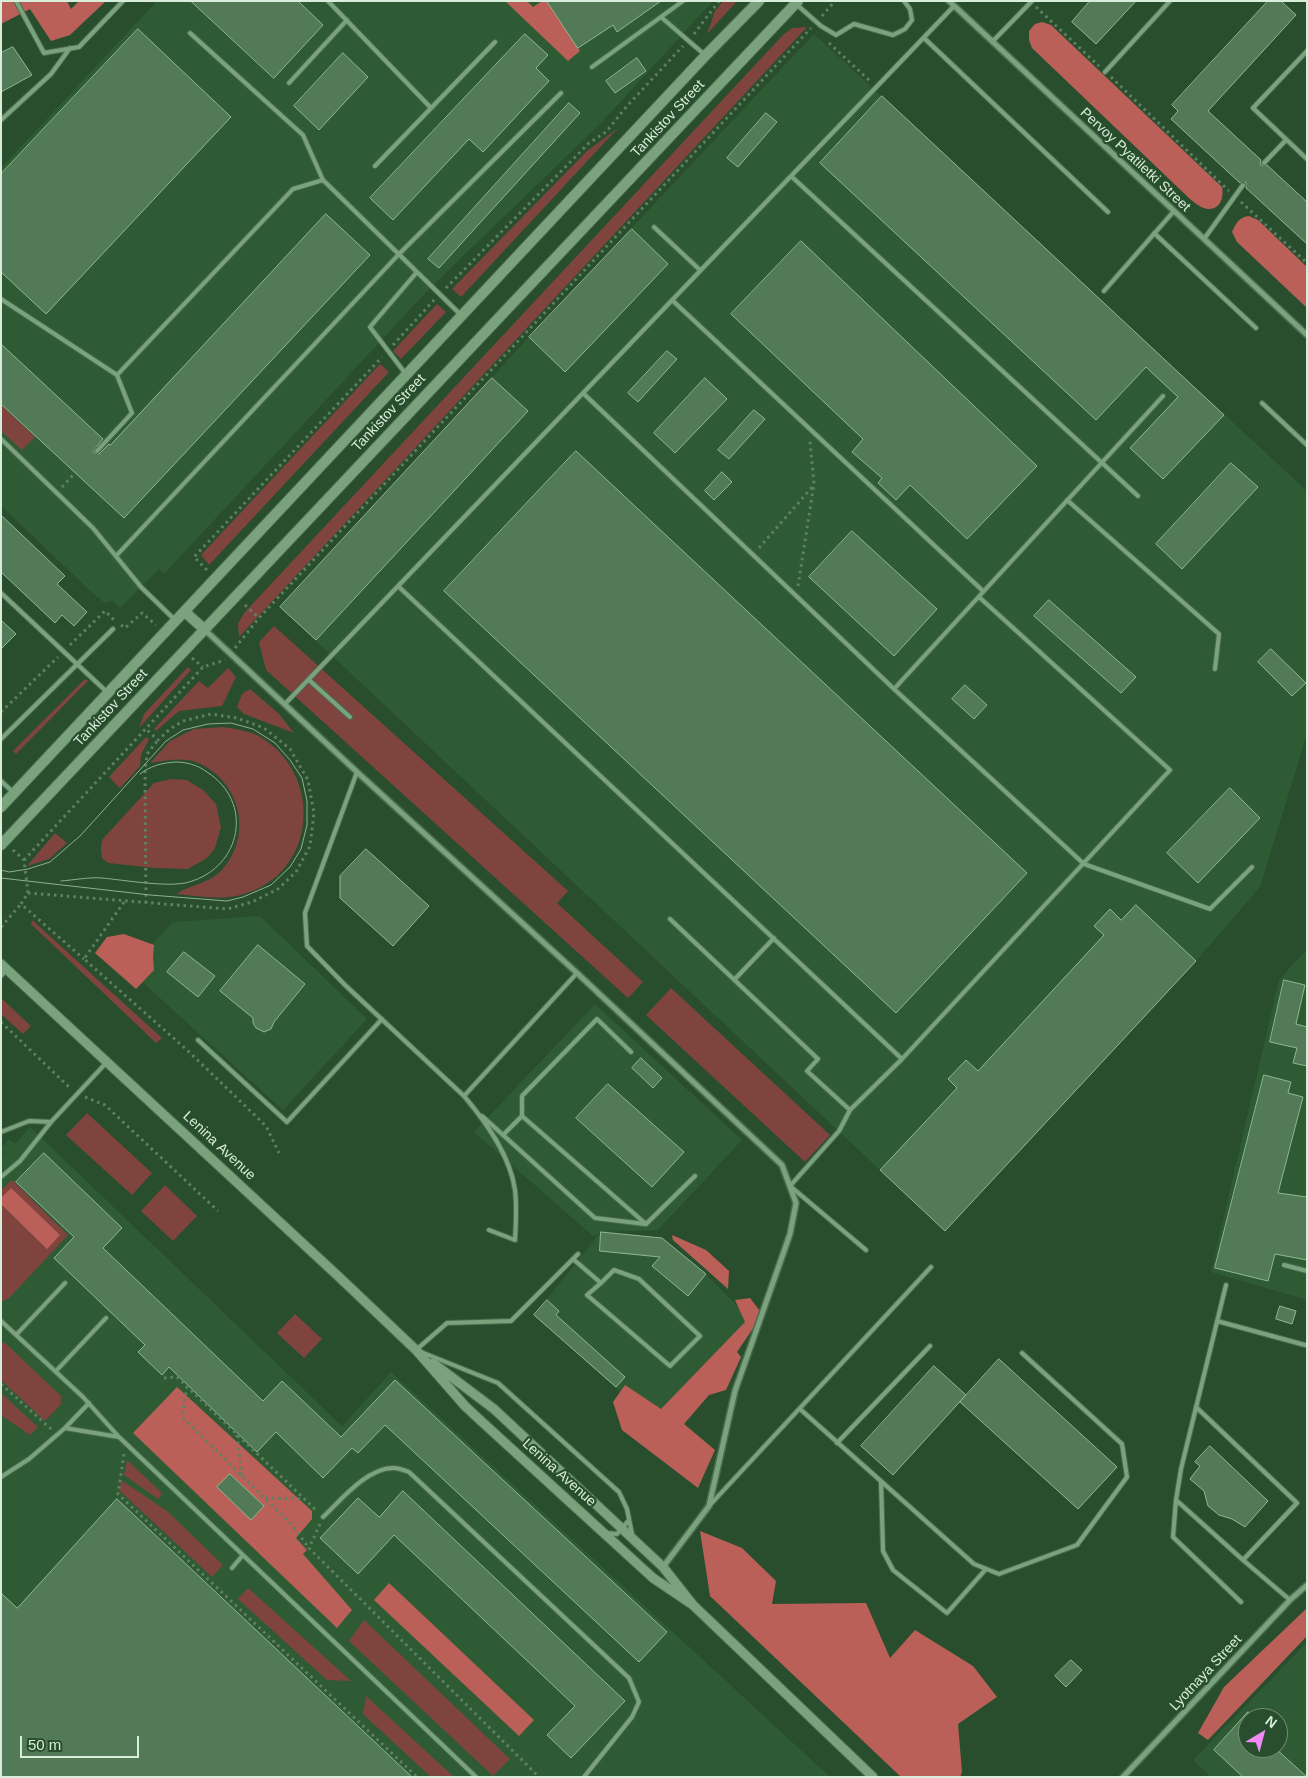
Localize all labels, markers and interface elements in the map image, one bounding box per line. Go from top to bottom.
street label: Tankistov Street [628,77,708,161]
street label: Pervoy Pyatiletki Street [1076,105,1194,215]
street label: Tankistov Street [349,371,429,455]
street label: Tankistov Street [71,666,151,750]
street label: Lenina Avenue [179,1108,259,1184]
street label: Lenina Avenue [519,1436,599,1510]
street label: Lyotnaya Street [1167,1632,1245,1714]
north arrow [1238,1708,1288,1758]
text: N [1263,1712,1280,1731]
scale bar [22,1726,141,1758]
text: 50 m [28,1736,61,1753]

